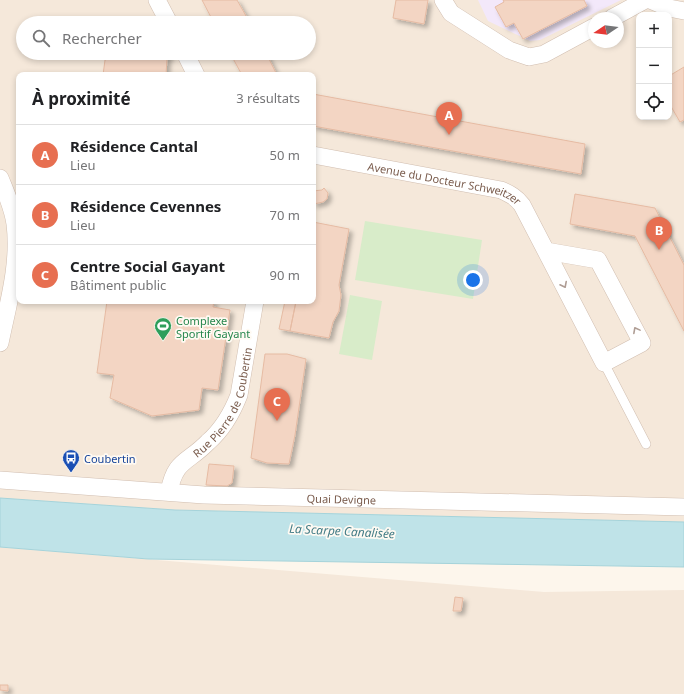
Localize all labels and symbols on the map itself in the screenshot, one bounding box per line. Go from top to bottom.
north arrow [588,12,624,48]
pin: A [436,102,462,135]
street label: Avenue du Docteur Schweitzer [367,158,526,208]
pin: B [646,217,672,250]
your location [463,270,483,290]
one-way arrow [559,281,567,289]
place label: Complexe Sportif Gayant [176,313,250,341]
sports icon: Complexe Sportif Gayant [153,316,173,341]
one-way arrow [633,327,640,335]
street label: Rue Pierre de Coubertin [189,346,255,460]
pin: C [264,388,290,421]
bus stop icon: Coubertin [61,448,81,473]
place label: Coubertin [84,451,136,466]
street label: Quai Devigne [306,490,376,507]
water label: La Scarpe Canalisée [289,520,395,542]

